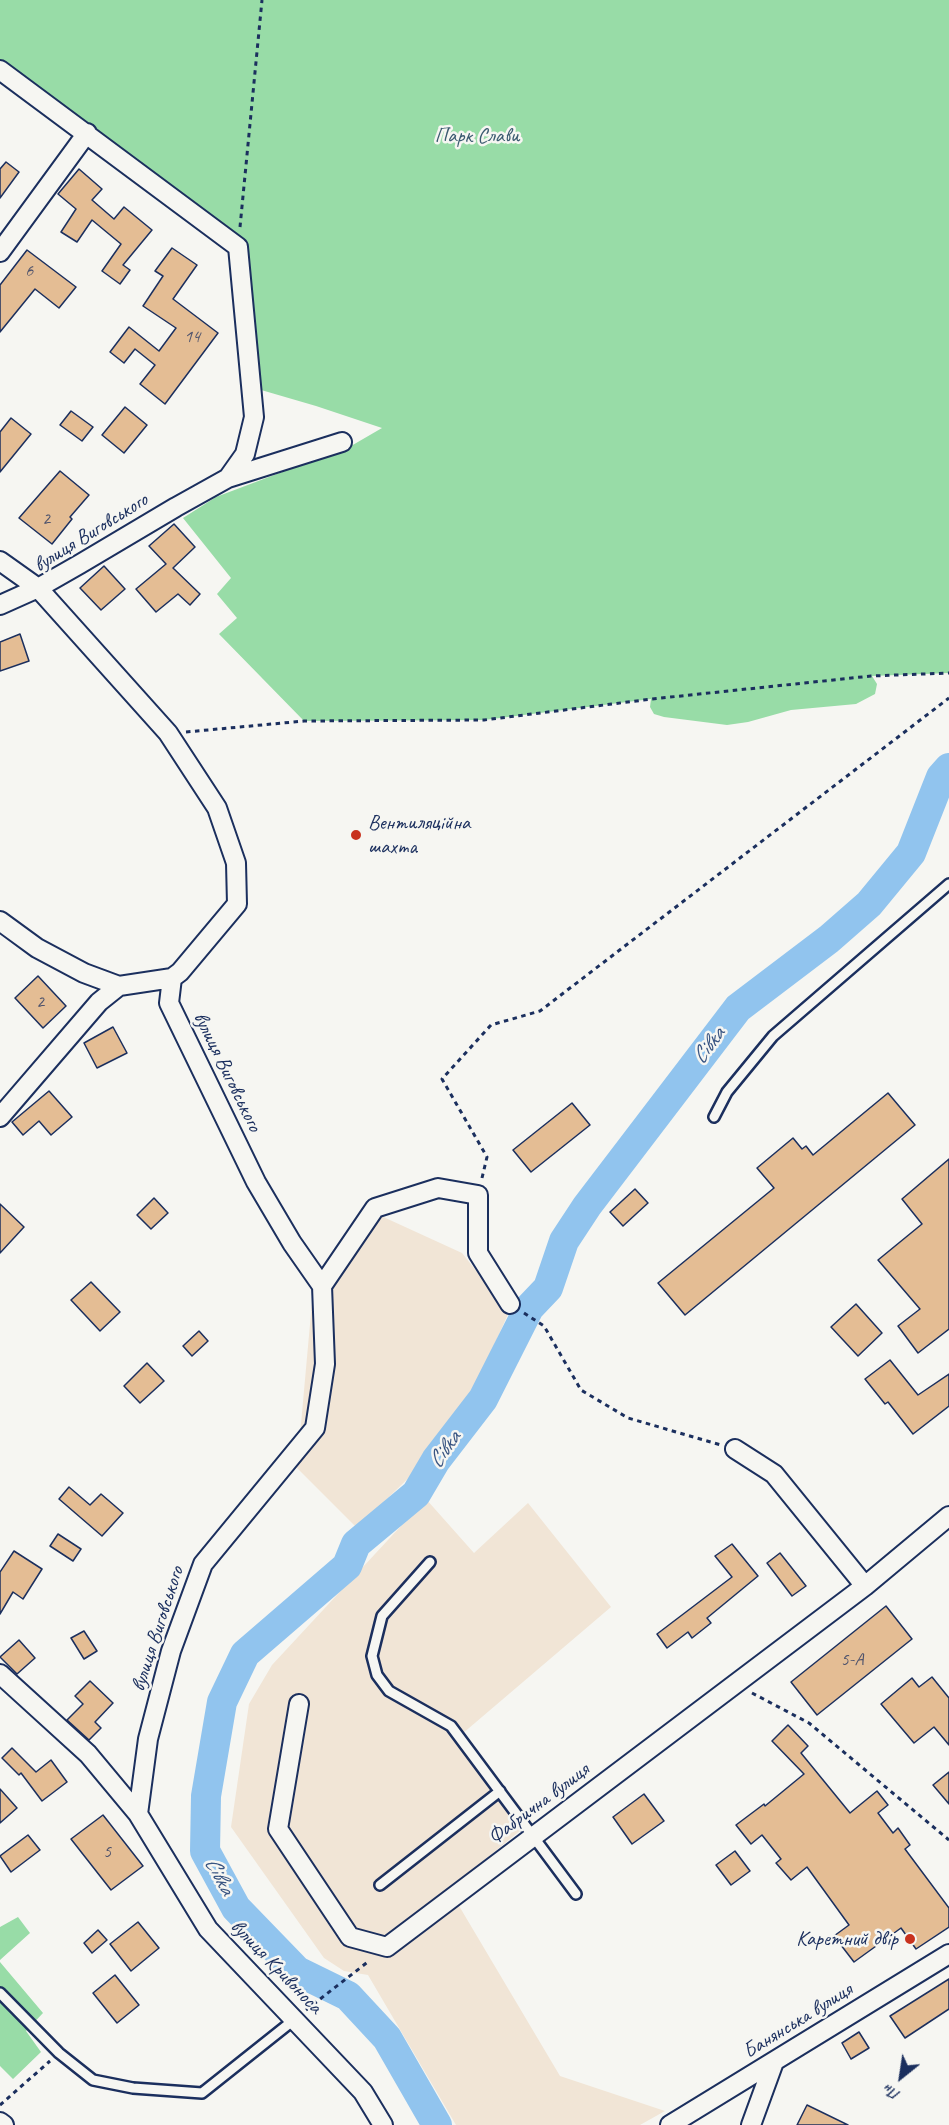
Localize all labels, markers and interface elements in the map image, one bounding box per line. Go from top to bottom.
park label: Парк Слави [435,123,519,149]
house number: 6 [25,260,33,282]
house number: 14 [184,326,200,348]
street label: вулиця Виговського [29,488,153,578]
house number: 2 [42,508,50,530]
place label: Вентиляційна шахта [368,810,470,860]
marker: Вентиляційна шахта [349,828,363,842]
house number: 2 [36,991,44,1013]
street label: вулиця Виговського [187,1008,267,1136]
water label: Сівка [687,1022,731,1070]
water label: Сівка [423,1426,467,1474]
street label: вулиця Виговського [126,1563,190,1695]
house number: 5-А [840,1649,864,1671]
street label: Фабрична вулиця [483,1758,595,1850]
house number: 5 [103,1841,111,1863]
water label: Сівка [198,1853,240,1899]
street label: вулиця Кривоноса [225,1914,327,2020]
place label: Каретний двір [796,1926,898,1952]
marker: Каретний двір [903,1932,917,1946]
street label: Банянська вулиця [739,1977,857,2065]
north arrow [871,2047,931,2107]
text: Пн [880,2080,904,2105]

